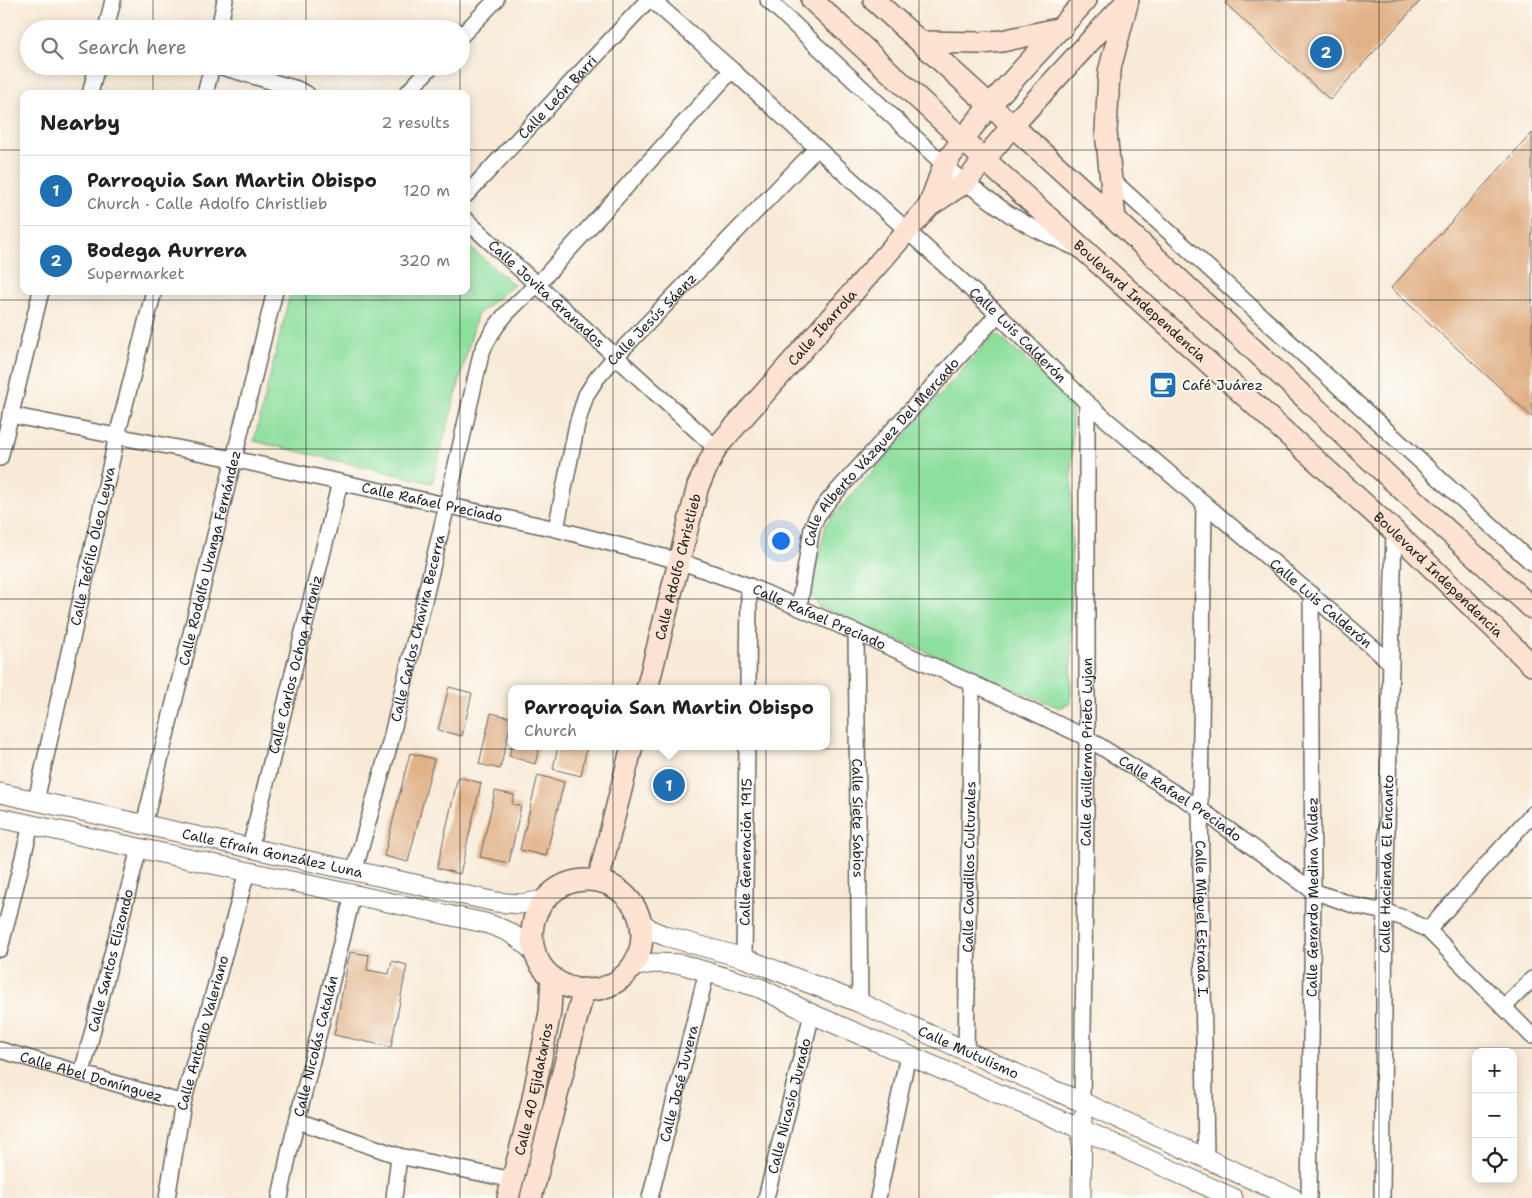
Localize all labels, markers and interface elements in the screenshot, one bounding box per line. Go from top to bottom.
search box [20,20,470,75]
pin: 2 [1310,33,1342,71]
icon: search [38,34,66,62]
text: Search here [78,35,187,60]
street label: Calle León Barri [514,51,601,143]
text: Nearby [40,109,120,137]
text: 2 results [381,112,450,133]
text: Parroquia San Martin Obispo [87,168,377,193]
text: 1 [52,180,60,201]
text: 120 m [403,180,450,201]
text: Church · Calle Adolfo Christlieb [87,193,327,214]
street label: Calle Jovita Granados [485,236,609,351]
street label: Boulevard Independencia [1070,236,1210,366]
text: Bodega Aurrera [87,238,247,263]
text: 2 [50,250,62,271]
text: 320 m [399,250,450,271]
text: Supermarket [87,263,184,284]
street label: Calle Jesús Sáenz [603,269,700,369]
street label: Calle Luis Calderón [966,283,1071,387]
street label: Calle Ibarrola [784,285,861,369]
street label: Calle Alberto Vázquez Del Mercado [800,354,963,548]
cafe icon: Café Juárez [1148,370,1178,400]
place label: Café Juárez [1182,376,1263,394]
street label: Calle Rodolfo Uranga Fernández [174,449,245,667]
street label: Calle Teófilo Óleo Leyva [66,465,119,627]
street label: Calle Rafael Preciado [360,478,504,526]
street label: Calle Adolfo Christlieb [651,492,705,642]
street label: Boulevard Independencia [1370,508,1507,641]
your location [768,528,794,554]
street label: Calle Carlos Chavira Becerra [386,532,449,724]
street label: Calle Luis Calderón [1266,554,1376,652]
street label: Calle Carlos Ochoa Arroniz [264,573,326,756]
street label: Calle Rafael Preciado [750,580,889,654]
street label: Calle Guillermo Prieto Lujan [1077,657,1096,846]
popup [508,685,830,750]
text: Parroquia San Martin Obispo [524,695,814,720]
text: Church [524,720,577,741]
street label: Calle Rafael Preciado [1115,751,1245,845]
street label: Calle Siete Sabios [848,758,868,878]
pin: 1 [653,766,685,804]
street label: Calle Hacienda El Encanto [1376,775,1397,953]
street label: Calle Generación 1915 [735,778,756,926]
street label: Calle Caudillos Culturales [959,781,979,953]
street label: Calle Gerardo Medina Valdez [1303,797,1322,997]
street label: Calle Efraín González Luna [180,824,365,882]
street label: Calle Miguel Estrada I. [1192,840,1212,998]
street label: Calle Santos Elizondo [84,887,137,1034]
street label: Calle Antonio Valeriano [173,953,232,1112]
street label: Calle Nicolás Catalán [289,973,342,1119]
street label: Calle 40 Ejidatarios [510,1021,557,1157]
street label: Calle Mutulismo [915,1022,1022,1083]
street label: Calle José Juvera [655,1023,702,1144]
street label: Calle Nicasio Jurado [763,1036,815,1176]
street label: Calle Abel Domínguez [18,1047,165,1106]
map controls [1472,1048,1517,1183]
button: + [1472,1048,1517,1093]
button: − [1472,1093,1517,1138]
button: locate [1472,1138,1517,1183]

